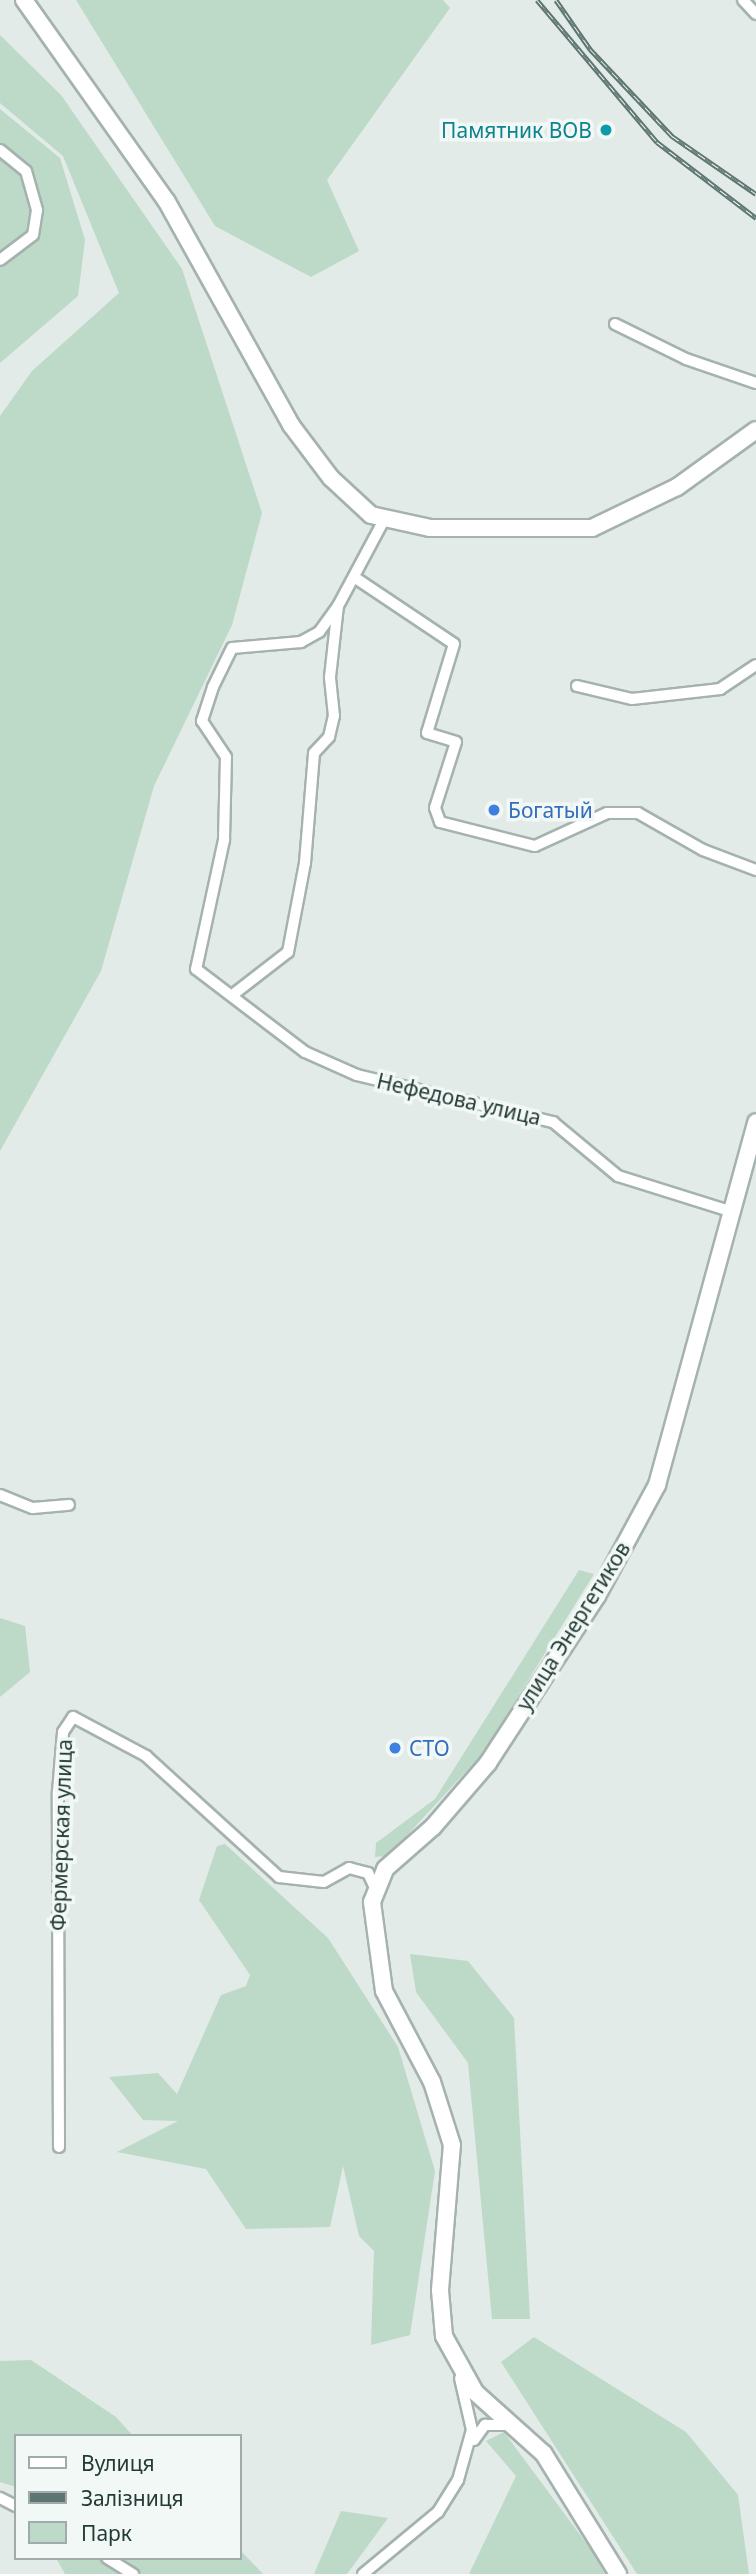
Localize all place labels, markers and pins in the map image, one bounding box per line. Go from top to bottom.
place label: Памятник ВОВ [441,117,592,143]
marker: Памятник ВОВ [598,122,614,138]
place label: Богатый [508,797,593,823]
marker: Богатый [486,802,502,818]
place label: СТО [409,1735,450,1761]
marker: СТО [387,1740,403,1756]

